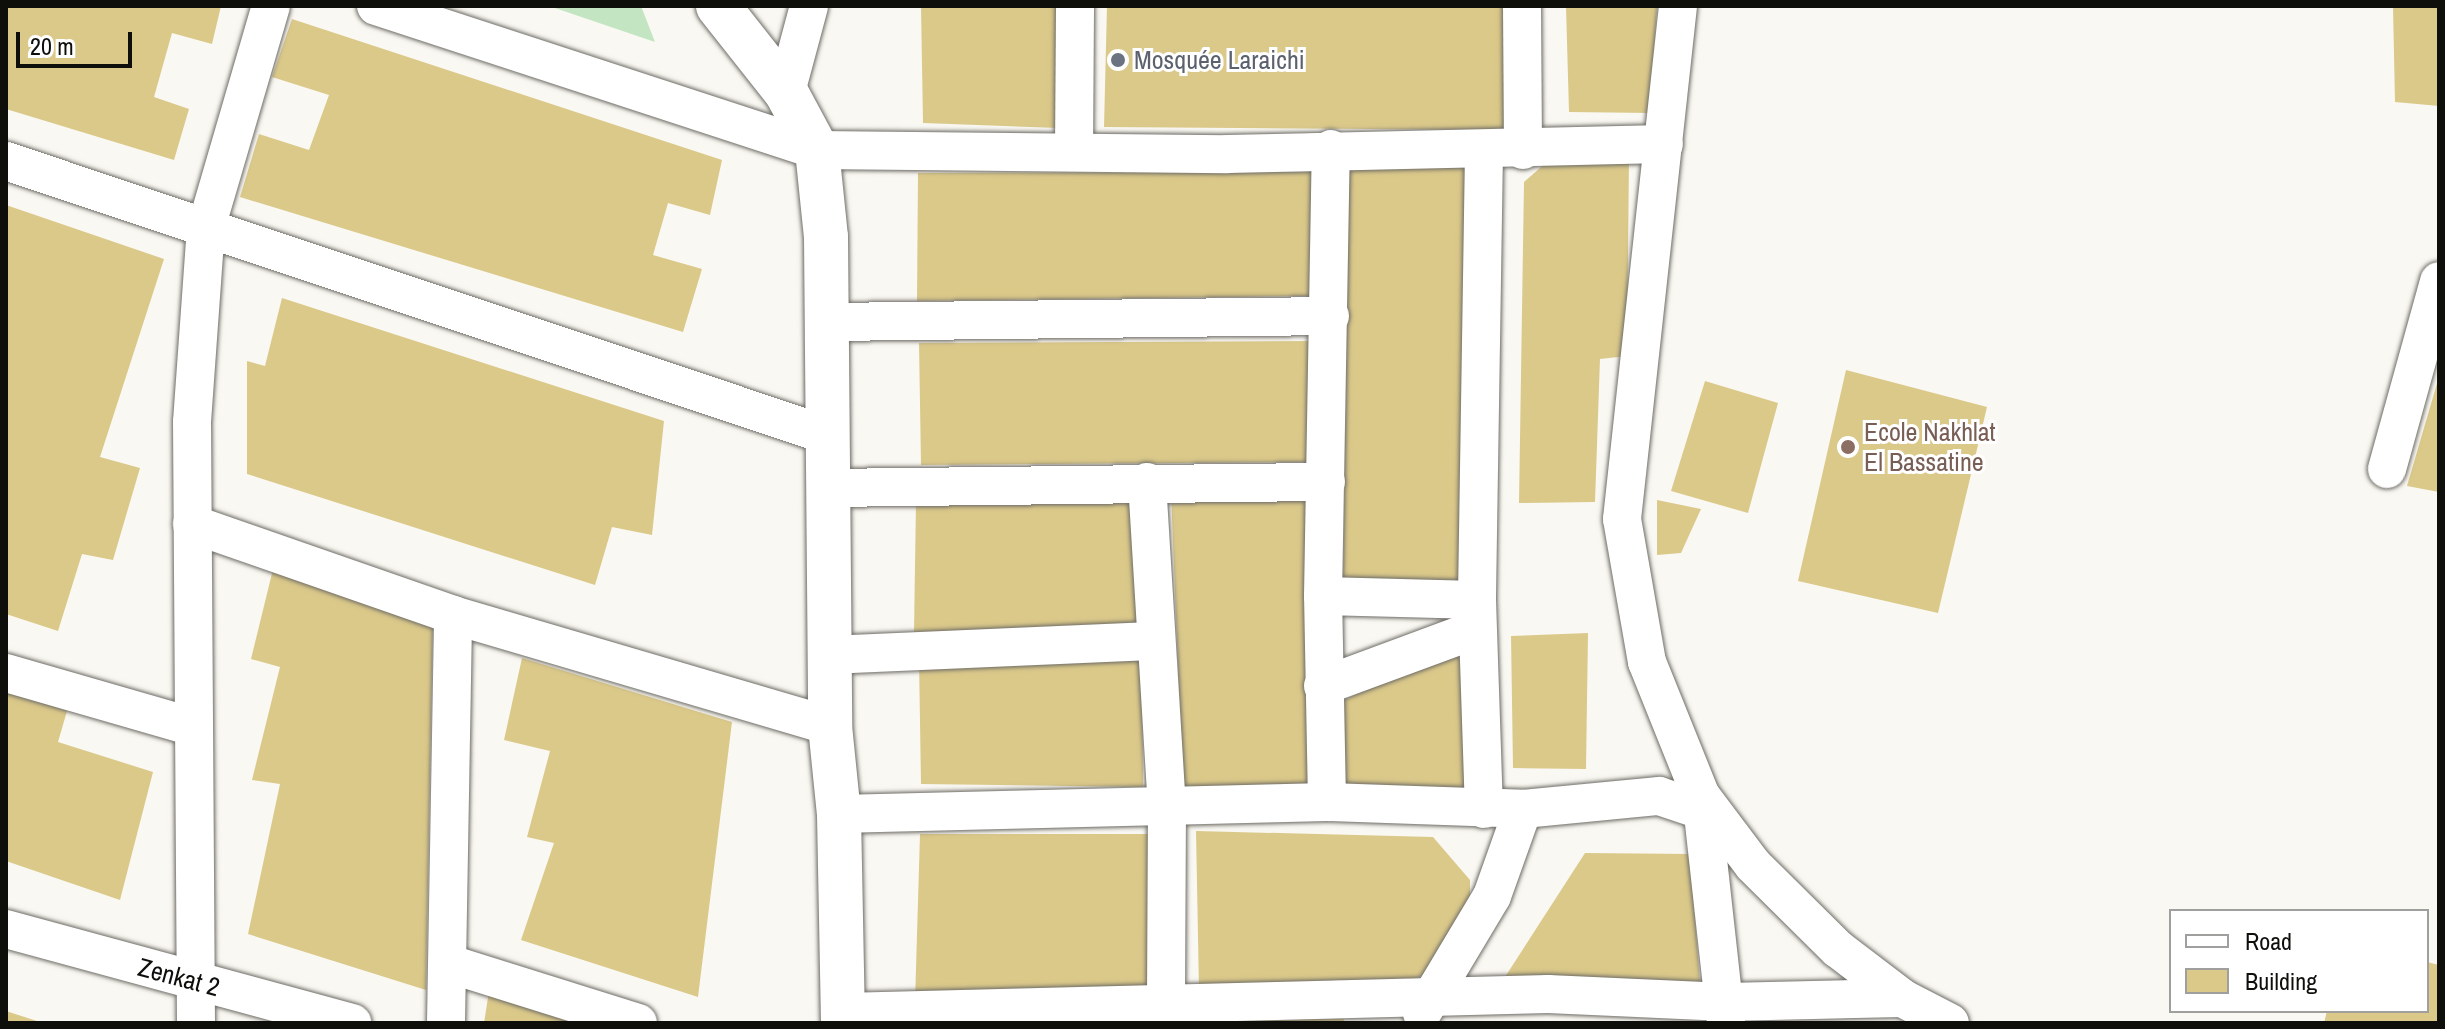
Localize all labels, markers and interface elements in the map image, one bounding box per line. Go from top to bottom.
scale bar [20,16,136,66]
text: 20 m [30,30,74,62]
place label: Mosquée Laraichi [1134,44,1305,76]
marker: Mosquée Laraichi [1109,51,1127,69]
place label: Ecole Nakhlat El Bassatine [1864,416,1996,478]
marker: Ecole Nakhlat El Bassatine [1839,438,1857,456]
legend [2169,909,2429,1013]
text: Road [2245,925,2292,957]
street label: Zenkat 2 [135,951,223,1003]
text: Building [2245,965,2317,997]

